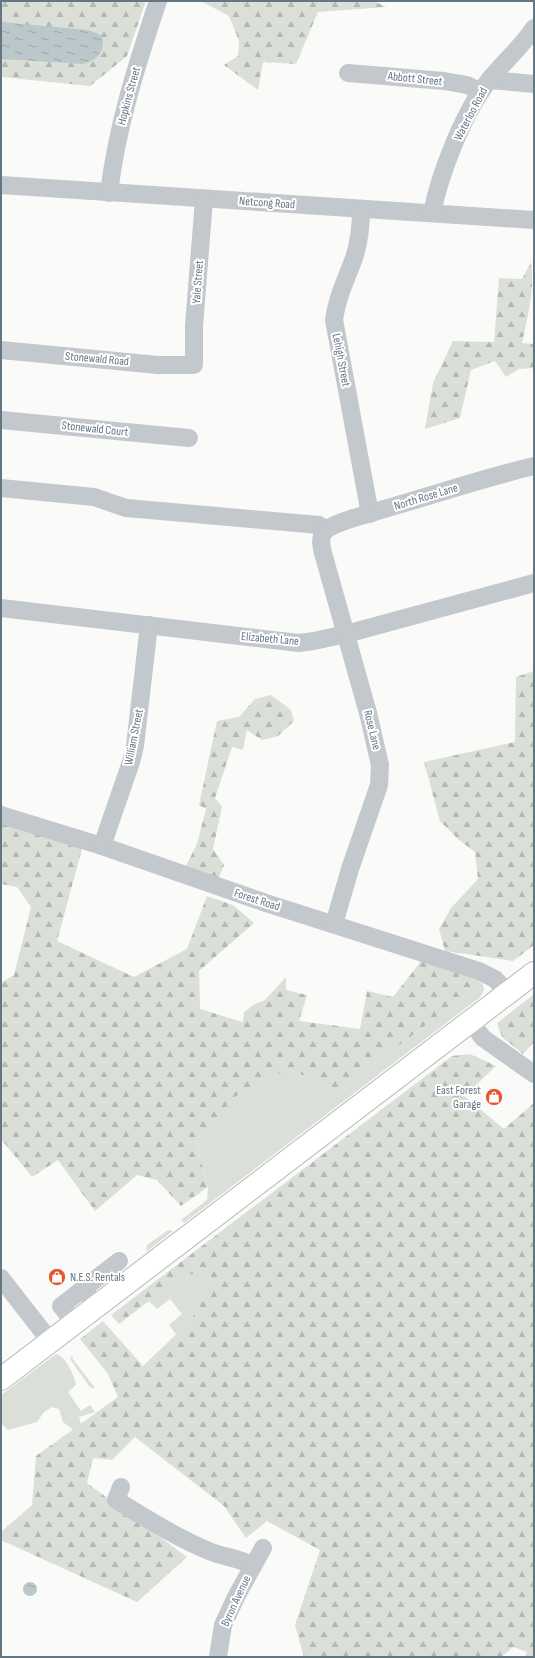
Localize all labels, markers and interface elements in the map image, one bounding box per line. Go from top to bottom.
street label: Hopkins Street [114,65,144,127]
street label: Abbott Street [386,69,443,89]
street label: Waterloo Road [451,85,491,143]
street label: Netcong Road [239,194,295,212]
street label: Yale Street [189,260,207,304]
street label: Lehigh Street [329,332,354,388]
street label: Stonewald Road [64,349,130,369]
street label: Stonewald Court [61,418,129,440]
street label: North Rose Lane [392,480,460,514]
street label: Elizabeth Lane [240,629,300,649]
street label: William Street [121,707,147,766]
street label: Rose Lane [360,709,384,752]
street label: Forest Road [232,886,282,914]
place label: East Forest Garage [436,1083,481,1112]
shop icon: East Forest Garage [484,1087,504,1107]
shop icon: N.E.S. Rentals [47,1267,67,1287]
place label: N.E.S. Rentals [70,1270,125,1285]
street label: Byron Avenue [218,1573,254,1629]

